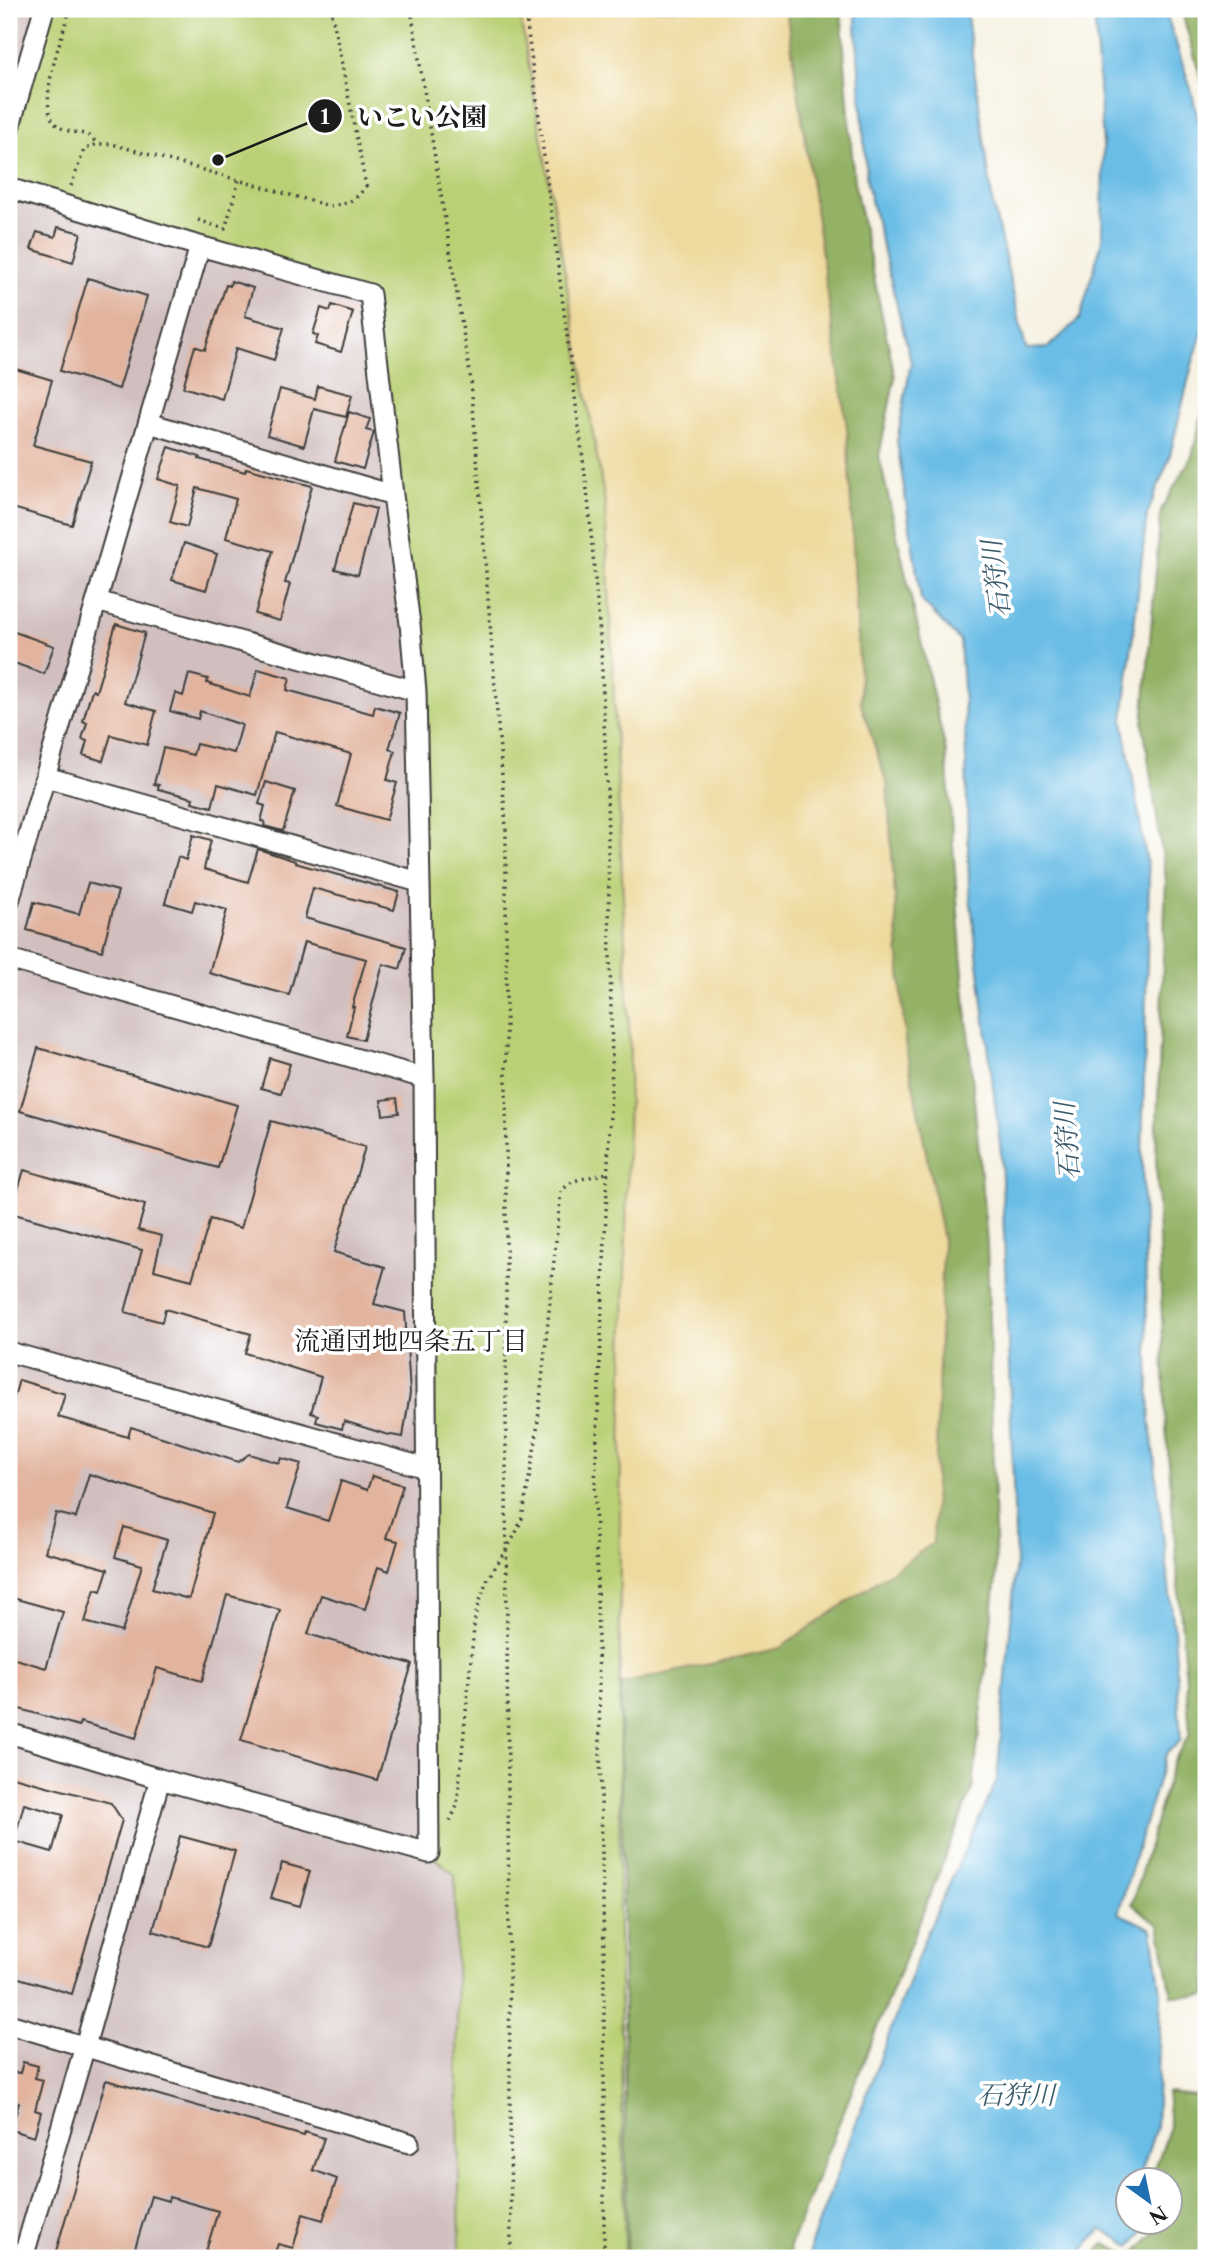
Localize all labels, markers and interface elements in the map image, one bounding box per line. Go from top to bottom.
callout: いこい公園 [308,93,501,140]
text: いこい公園 [357,101,487,133]
text: 1 [320,104,330,129]
water label: 石狩川 [975,535,1017,620]
water label: 石狩川 [1048,1098,1086,1181]
district label: 流通団地四条五丁目 [294,1325,528,1357]
water label: 石狩川 [977,2079,1058,2111]
north arrow [1114,2166,1184,2236]
text: N [1145,2201,1171,2229]

